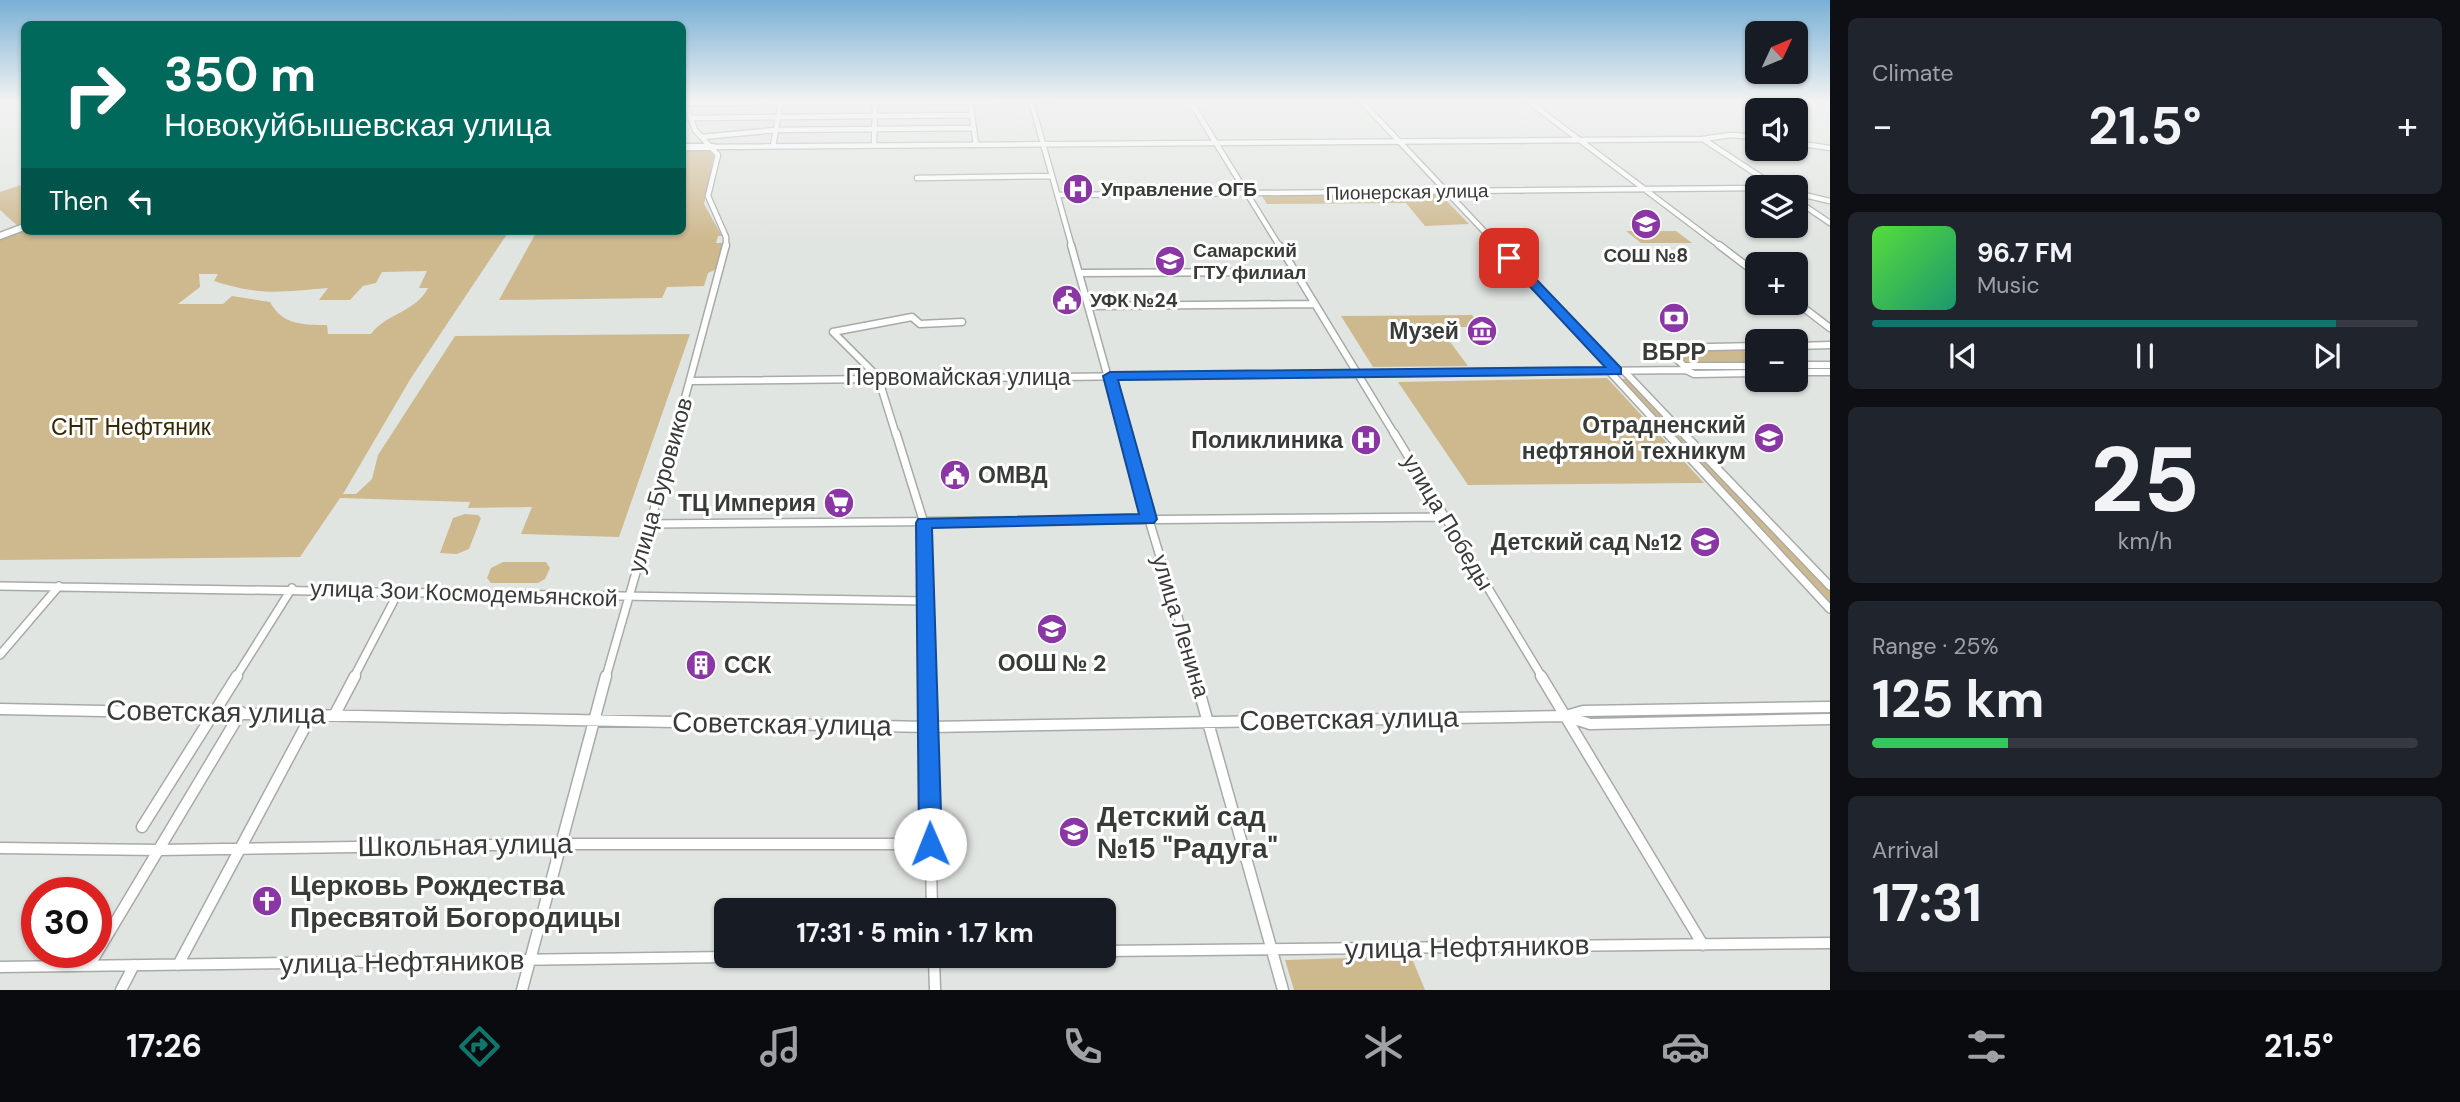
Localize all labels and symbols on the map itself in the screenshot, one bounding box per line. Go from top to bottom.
north arrow [1745,21,1808,84]
hospital icon: Управление ОГБ [1061,172,1095,206]
place label: Управление ОГБ [1101,177,1257,202]
street label: Пионерская улица [1325,178,1489,206]
school or university icon: СОШ №8 [1629,207,1663,241]
pin [1479,228,1539,288]
place label: Самарский ГТУ филиал [1193,238,1306,285]
place label: СОШ №8 [1604,243,1688,268]
school or university icon: Самарский ГТУ филиал [1153,244,1187,278]
public building icon: УФК №24 [1050,283,1084,317]
place label: УФК №24 [1090,288,1178,313]
bank icon: ВБРР [1657,301,1691,335]
museum icon: Музей [1465,314,1499,348]
place label: Музей [1389,316,1459,346]
place label: ВБРР [1642,337,1706,367]
street label: Первомайская улица [846,362,1071,392]
street label: улица Буровиков [621,394,699,576]
place label: Отрадненский нефтяной техникум [1522,410,1746,466]
park label: СНТ Нефтяник [51,412,212,442]
school or university icon: Отрадненский нефтяной техникум [1752,421,1786,455]
hospital icon: Поликлиника [1349,423,1383,457]
place label: Поликлиника [1191,425,1343,455]
street label: улица Победы [1396,448,1500,596]
public building icon: ОМВД [938,458,972,492]
place label: ОМВД [978,460,1048,490]
supermarket icon: ТЦ Империя [822,486,856,520]
place label: ТЦ Империя [678,488,816,518]
school or university icon: Детский сад №12 [1688,525,1722,559]
place label: Детский сад №12 [1491,527,1682,557]
street label: улица Ленина [1145,551,1217,701]
street label: улица Зои Космодемьянской [310,573,618,613]
school or university icon: ООШ № 2 [1035,612,1069,646]
building icon: ССК [684,648,718,682]
place label: ООШ № 2 [998,648,1106,678]
place label: ССК [724,650,772,680]
street label: Советская улица [106,692,326,732]
street label: Советская улица [1239,699,1459,739]
street label: Советская улица [672,704,892,744]
place label: Детский сад №15 "Радуга" [1097,798,1278,867]
position arrow [893,807,967,881]
school or university icon: Детский сад №15 "Радуга" [1057,815,1091,849]
street label: Школьная улица [357,825,573,865]
place label: Церковь Рождества Пресвятой Богородицы [290,867,621,936]
speed limit sign: 30 [21,877,112,968]
church icon: Церковь Рождества Пресвятой Богородицы [250,884,284,918]
street label: улица Нефтяников [1344,926,1590,968]
street label: улица Нефтяников [279,941,525,983]

